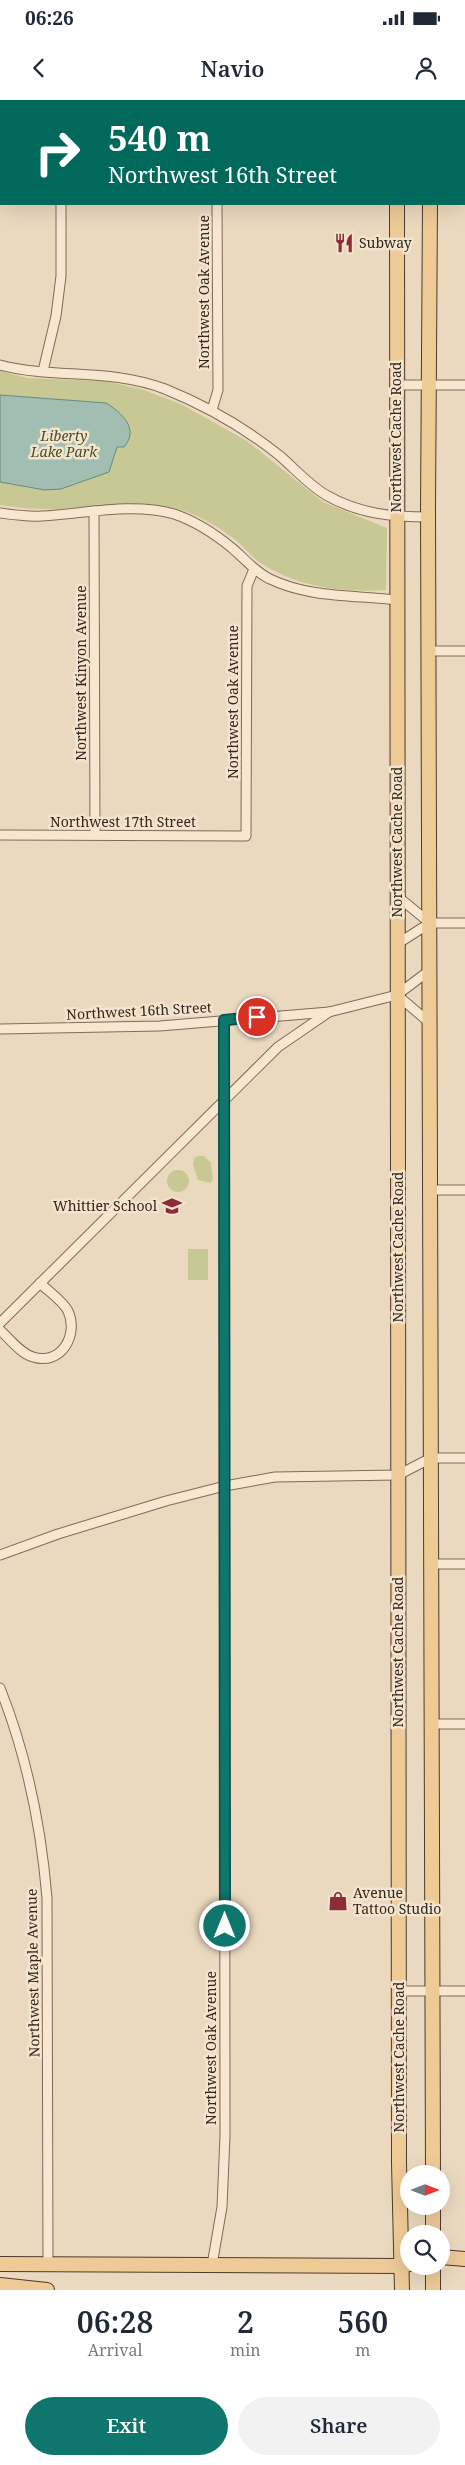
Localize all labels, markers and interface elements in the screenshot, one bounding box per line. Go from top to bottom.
text: 06:26 [25,5,74,31]
text: Navio [201,53,264,83]
icon: back [25,54,53,82]
icon: person [412,54,440,82]
text: 540 m [108,114,211,161]
icon: right [25,120,90,185]
text: Northwest 16th Street [108,159,337,189]
street label: Northwest Oak Avenue [194,215,213,369]
restaurant icon: Subway [333,232,355,254]
place label: Subway [359,233,412,252]
street label: Northwest Cache Road [386,361,405,512]
park label: Liberty Lake Park [30,426,98,461]
street label: Northwest Kinyon Avenue [71,585,90,761]
street label: Northwest Oak Avenue [223,625,242,779]
street label: Northwest Cache Road [387,766,406,917]
street label: Northwest 17th Street [50,812,196,831]
pin [236,996,278,1038]
street label: Northwest 16th Street [66,997,212,1024]
icon: arrive [243,1003,271,1031]
street label: Northwest Cache Road [388,1171,407,1322]
school or university icon: Whittier School [161,1195,183,1217]
place label: Whittier School [53,1196,158,1215]
street label: Northwest Cache Road [388,1576,407,1727]
place label: Avenue Tattoo Studio [353,1883,441,1918]
street label: Northwest Maple Avenue [22,1888,43,2058]
shop icon: Avenue Tattoo Studio [327,1890,349,1912]
position arrow [198,1899,250,1951]
street label: Northwest Oak Avenue [201,1971,220,2125]
street label: Northwest Cache Road [389,1981,408,2132]
north arrow [400,2165,450,2215]
map controls [400,2165,450,2275]
button: search [400,2225,450,2275]
text: 06:28 [77,2301,153,2342]
text: 2 [237,2301,254,2342]
text: 560 [337,2301,388,2342]
text: Arrival [88,2339,142,2361]
text: min [230,2339,261,2361]
text: m [355,2339,370,2361]
button: Exit [25,2397,228,2455]
button: Share [238,2397,440,2455]

